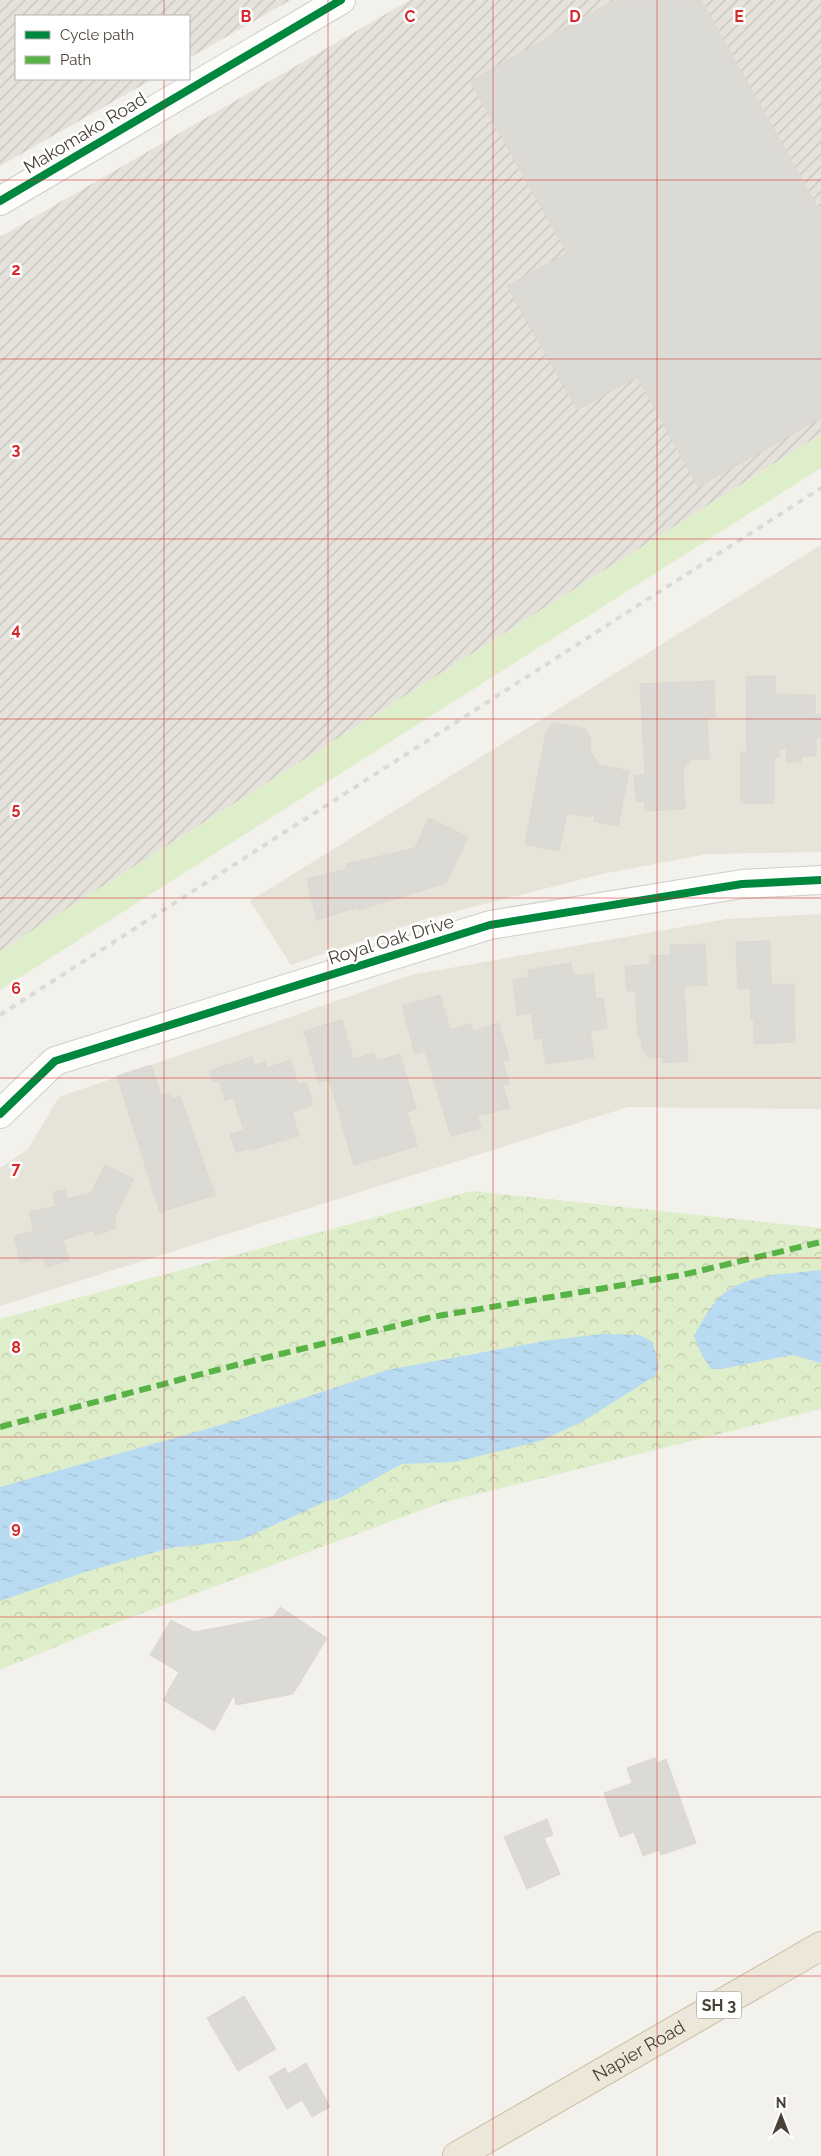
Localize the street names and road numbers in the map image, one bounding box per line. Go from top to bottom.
street label: Makomako Road [20,88,150,177]
street label: Royal Oak Drive [325,910,457,969]
road number: SH 3 [696,1992,742,2018]
street label: Napier Road [589,2016,688,2085]

